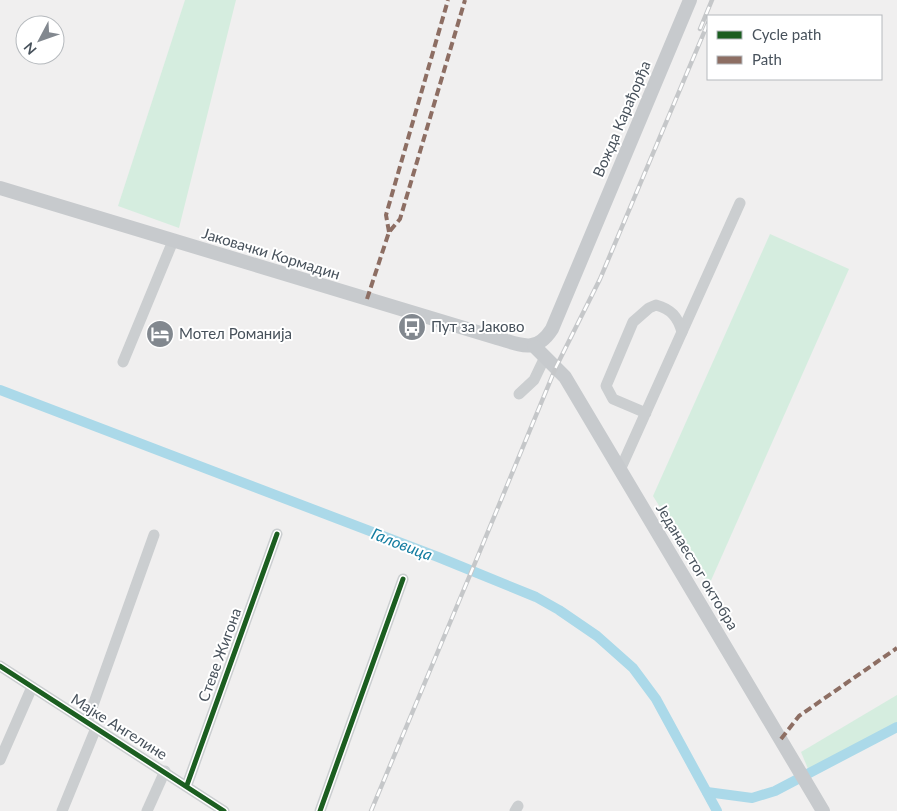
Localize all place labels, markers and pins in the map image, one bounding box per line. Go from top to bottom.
bus stop icon: Пут за Јаково [397,312,427,342]
place label: Пут за Јаково [431,317,524,335]
hotel icon: Мотел Романија [145,319,175,349]
place label: Мотел Романија [179,324,292,342]

